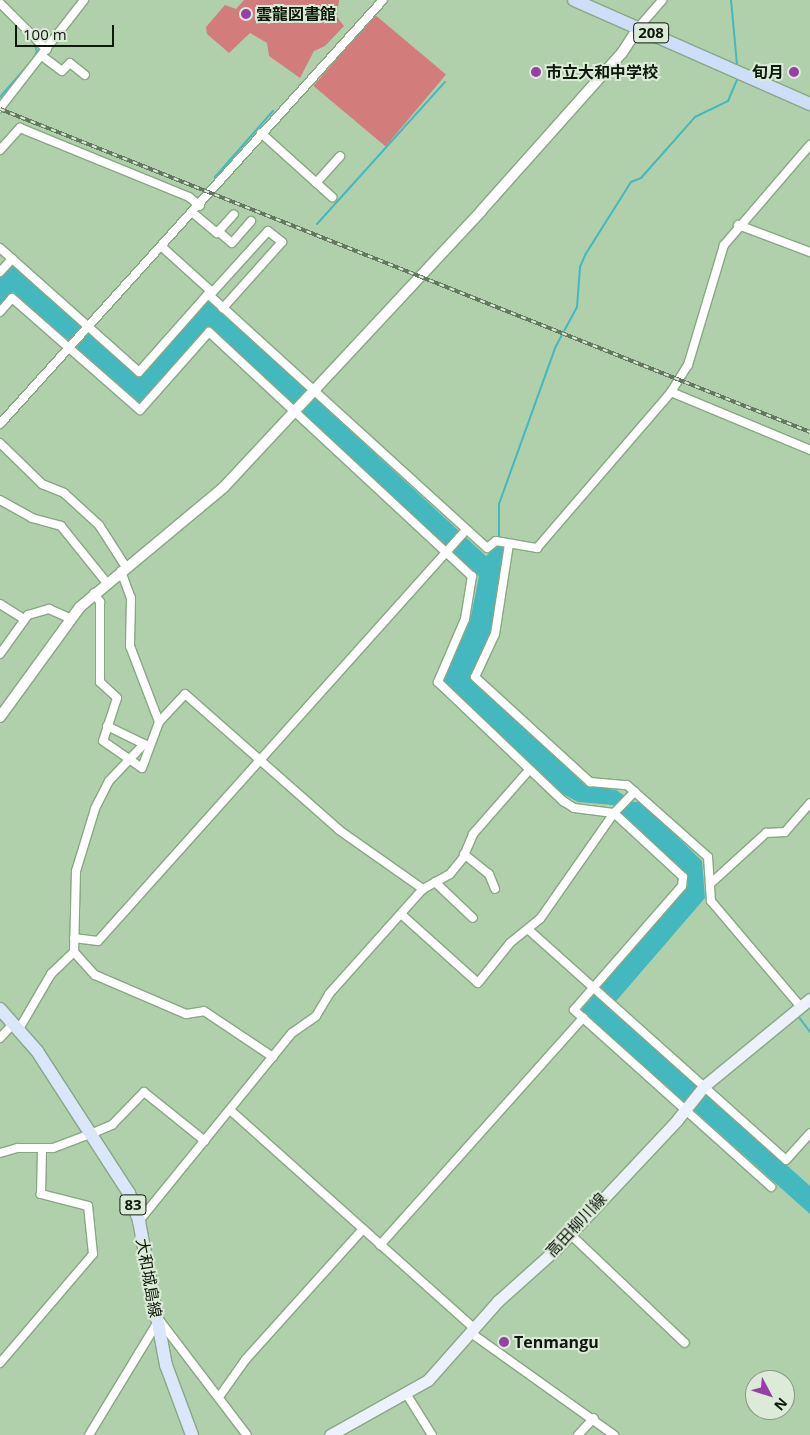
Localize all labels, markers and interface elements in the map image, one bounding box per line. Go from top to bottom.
place label: 雲龍図書館 [256,4,336,24]
marker: 雲龍図書館 [240,8,252,20]
scale bar [18,15,116,47]
road number: 208 [632,20,670,46]
text: 100 m [23,24,67,44]
place label: 市立大和中学校 [546,62,658,82]
place label: 旬月 [752,62,784,82]
marker: 市立大和中学校 [530,66,542,78]
marker: 旬月 [788,66,800,78]
street label: 高田柳川線 [542,1189,610,1261]
road number: 83 [119,1192,147,1218]
street label: 大和城島線 [133,1237,165,1319]
place label: Tenmangu [514,1332,599,1352]
marker: Tenmangu [498,1336,510,1348]
north arrow [745,1370,795,1420]
text: N [770,1394,792,1415]

